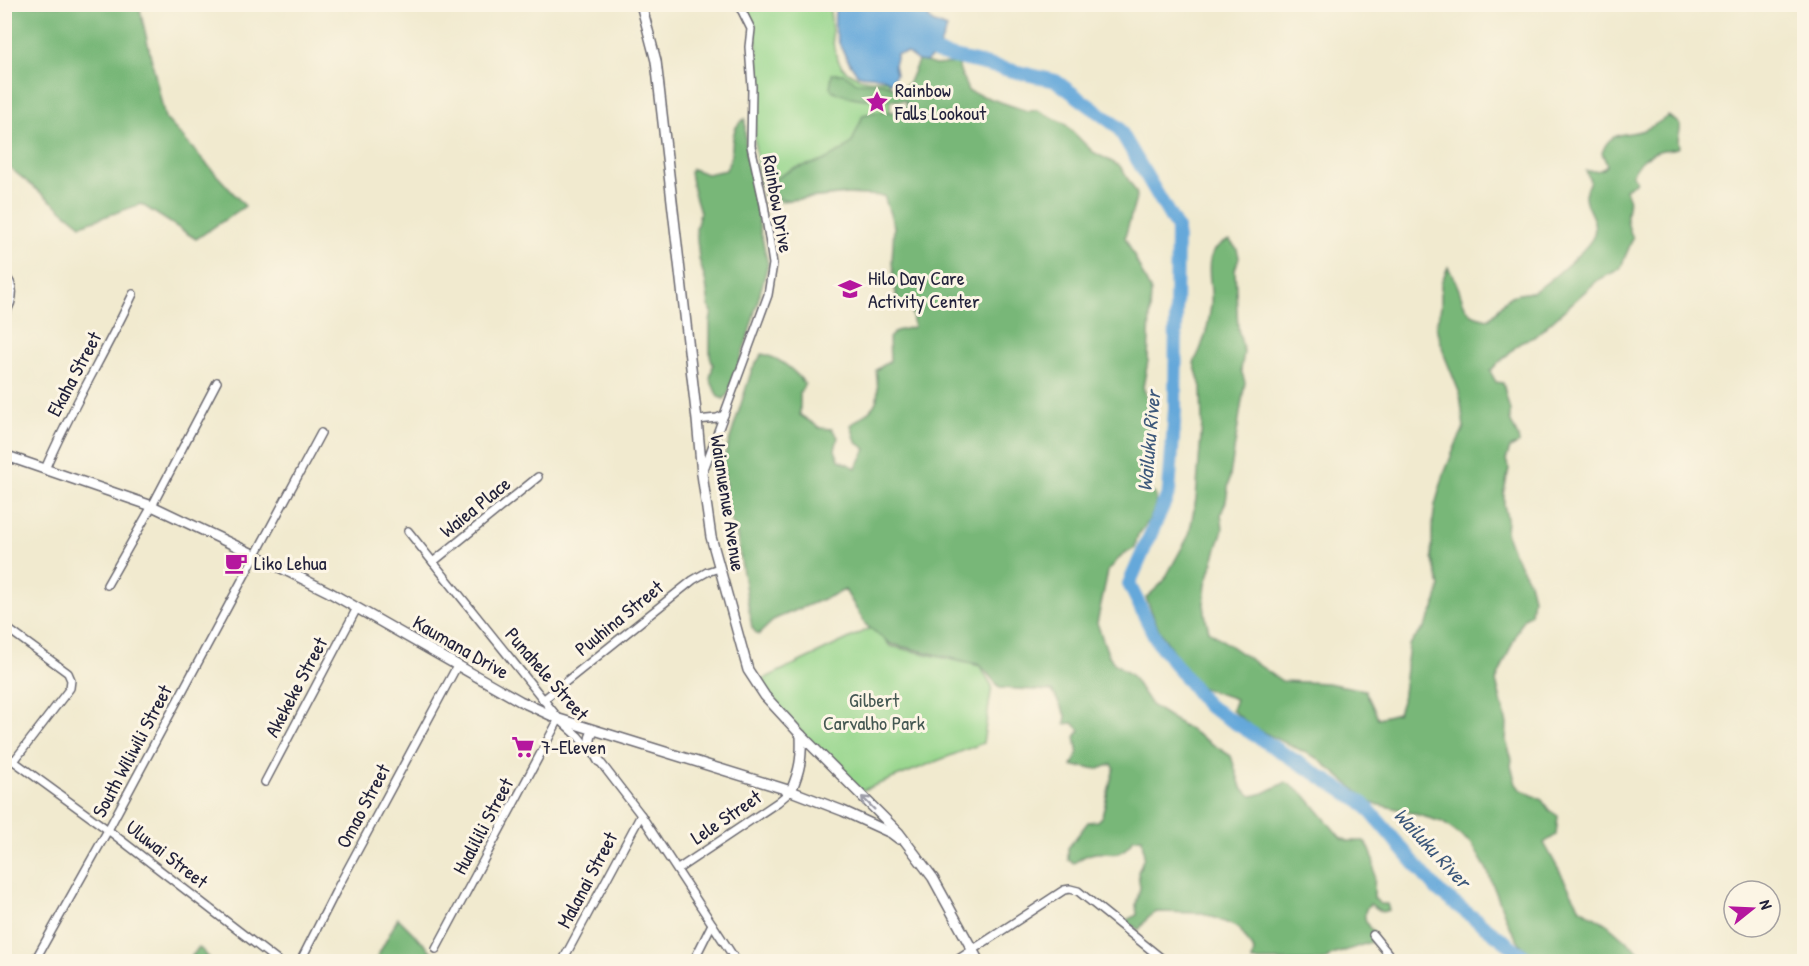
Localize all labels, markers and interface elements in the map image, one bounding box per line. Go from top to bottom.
place label: Rainbow Falls Lookout [894,76,987,126]
place icon: Rainbow Falls Lookout [864,89,890,115]
street label: Rainbow Drive [757,153,800,255]
place label: Hilo Day Care Activity Center [868,264,980,314]
school or university icon: Hilo Day Care Activity Center [837,276,863,302]
street label: Ekaha Street [40,326,108,421]
water label: Wailuku River [1130,387,1168,492]
street label: Waianuenue Avenue [704,433,753,573]
street label: Waiea Place [434,470,516,543]
place label: Liko Lehua [254,549,327,576]
cafe icon: Liko Lehua [223,550,249,576]
street label: Puuhina Street [569,573,669,662]
street label: Kaumana Drive [408,608,514,685]
street label: Punahele Street [499,621,596,727]
street label: Akekeke Street [258,631,334,742]
street label: South Wiliwili Street [85,679,178,822]
park label: Gilbert Carvalho Park [823,686,925,736]
place label: 7-Eleven [541,733,606,760]
supermarket icon: 7-Eleven [510,734,536,760]
street label: Omao Street [329,758,397,853]
street label: Hualilili Street [446,772,520,879]
street label: Lele Street [685,782,767,850]
one-way arrow [861,795,876,810]
water label: Wailuku River [1387,801,1479,897]
street label: Uluwai Street [121,813,215,895]
street label: Malanai Street [550,826,624,933]
north arrow [1722,879,1782,939]
text: N [1754,897,1778,912]

